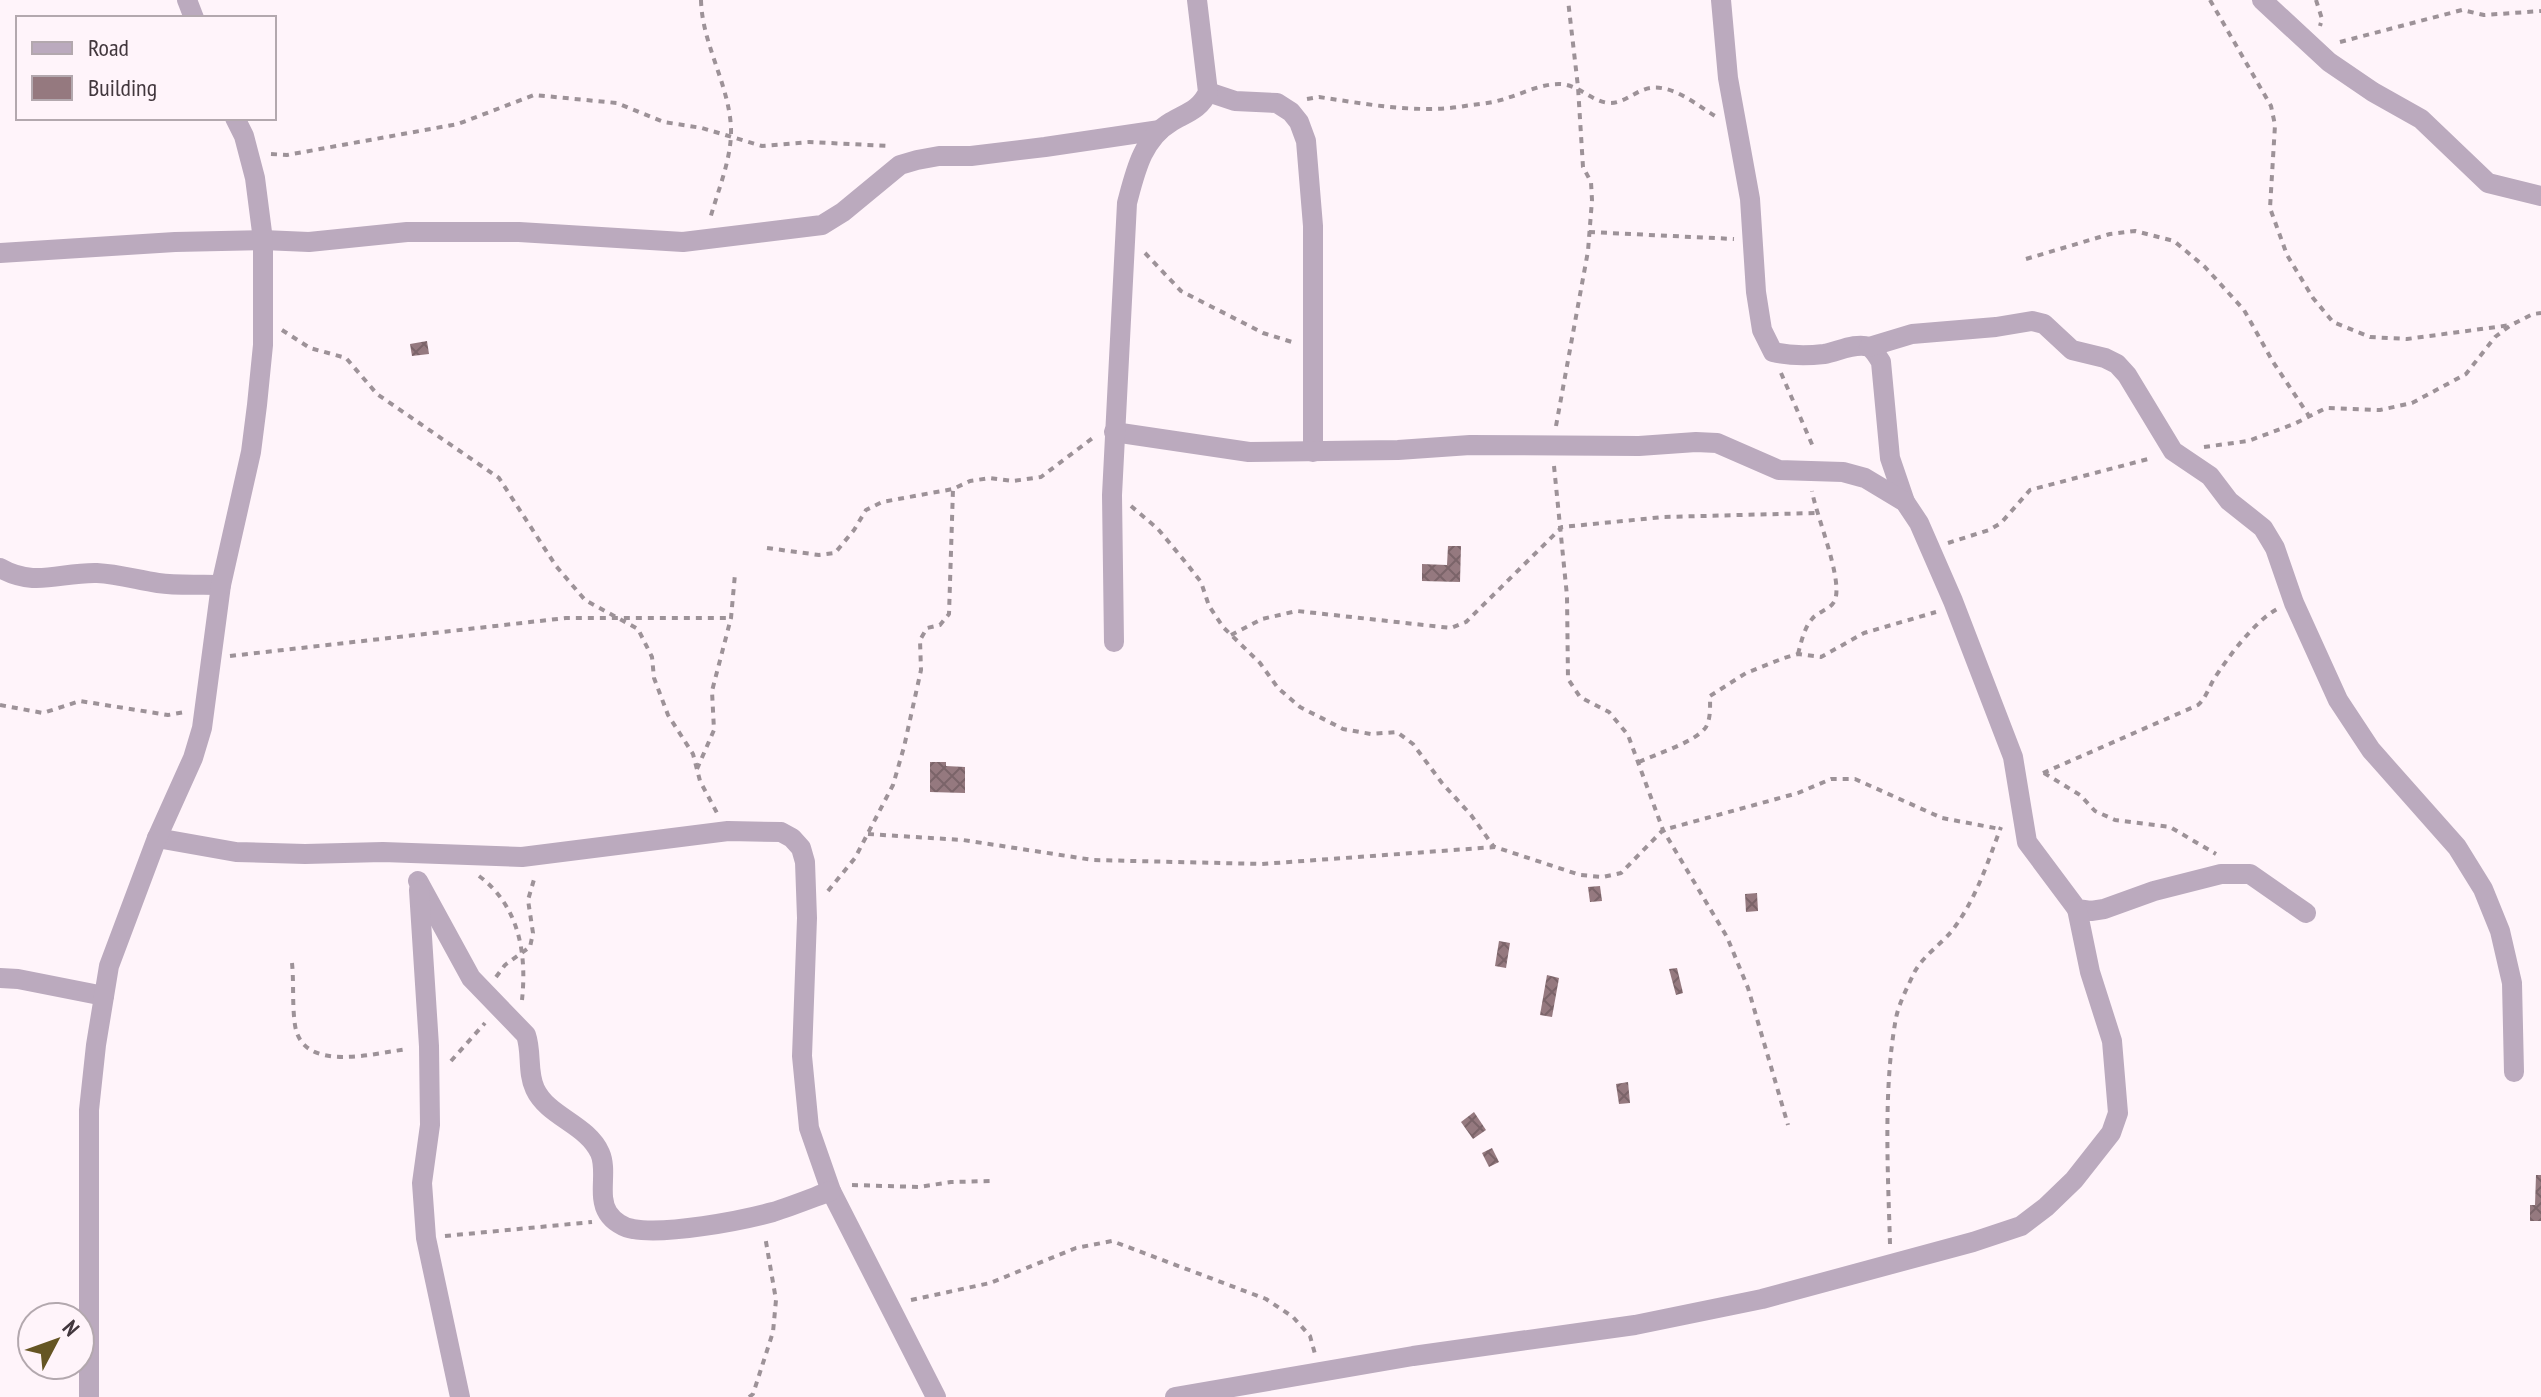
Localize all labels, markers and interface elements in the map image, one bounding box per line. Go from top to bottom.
legend [16,16,276,120]
text: Road [88,32,129,63]
text: Building [88,72,157,103]
north arrow [16,1301,96,1381]
text: N [57,1314,86,1342]

